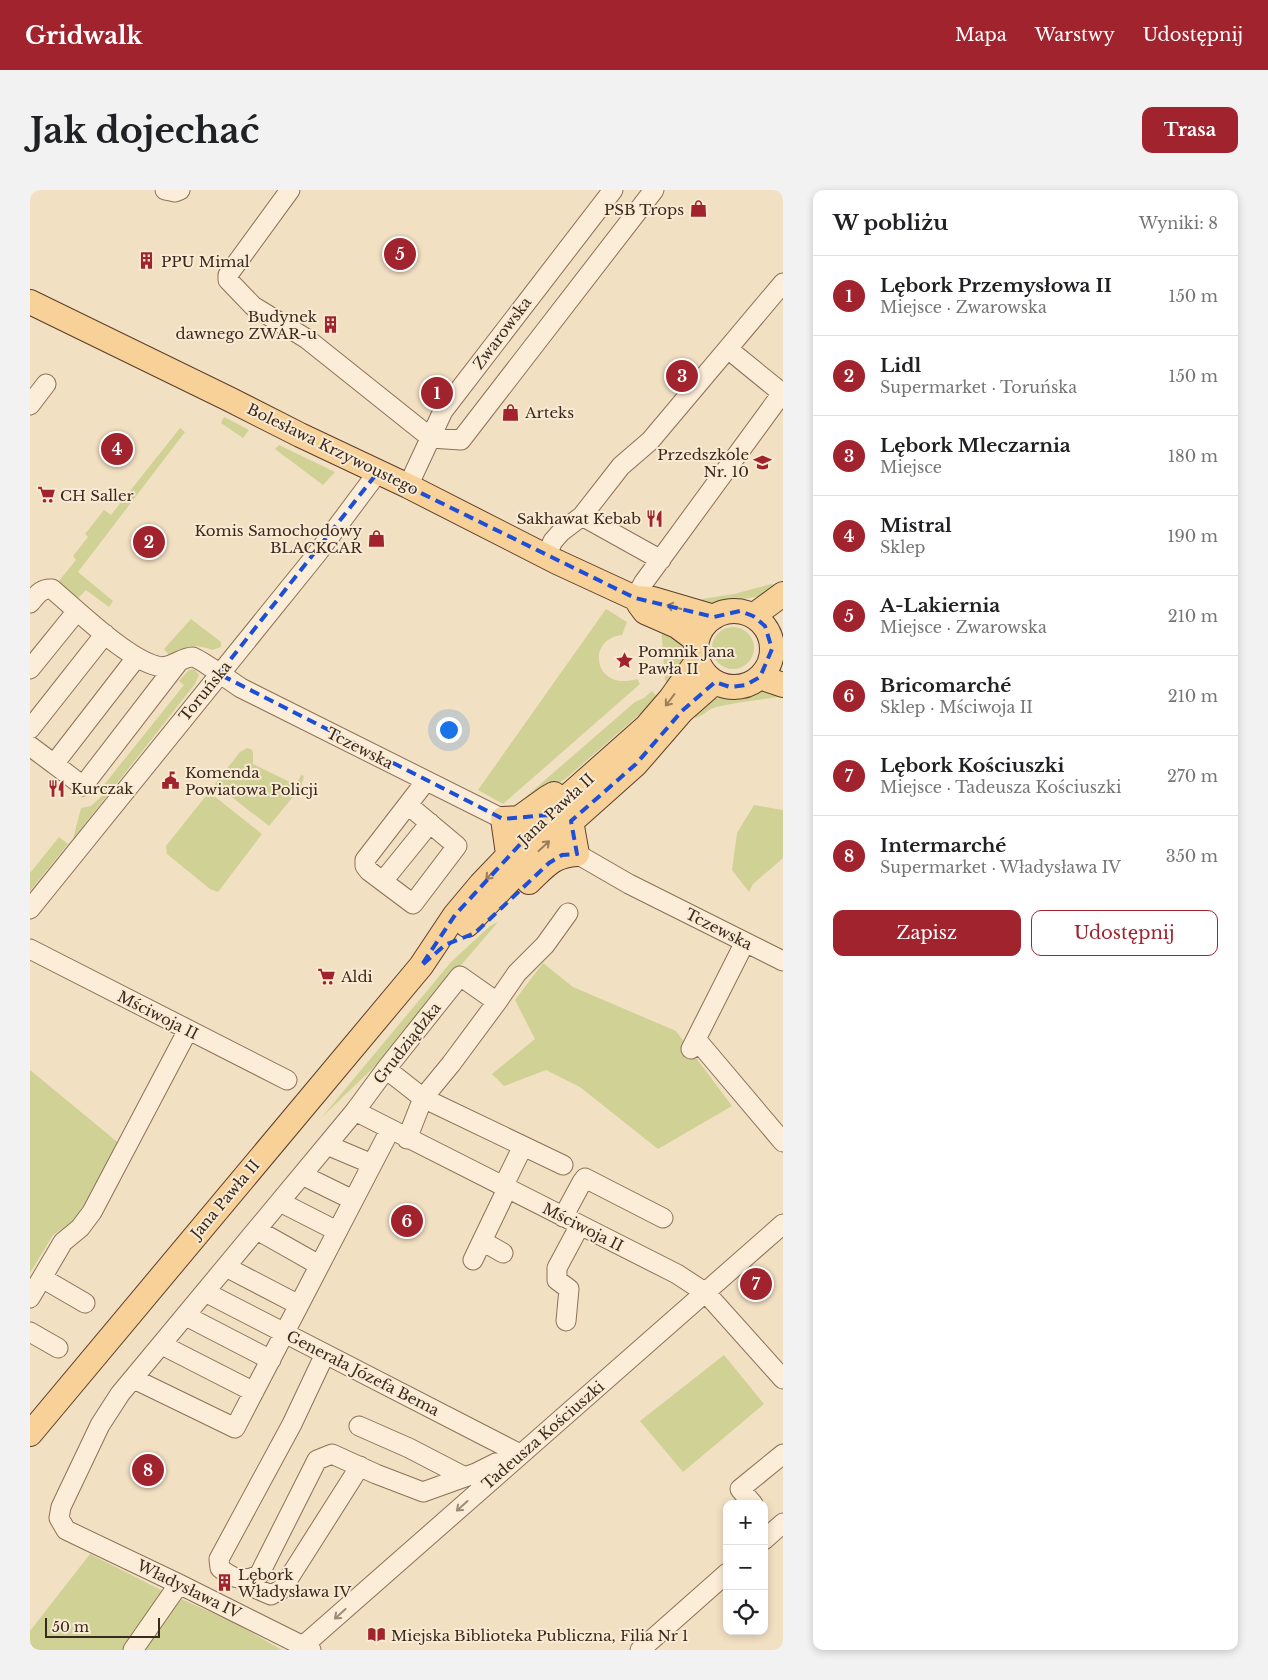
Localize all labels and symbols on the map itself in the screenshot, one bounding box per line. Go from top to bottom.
shop icon: PSB Trops [688,199,708,219]
place label: PSB Trops [604,200,684,219]
pin: 5 [384,235,416,273]
building icon: PPU Mimal [137,251,157,271]
place label: PPU Mimal [161,252,250,271]
street label: Zwarowska [469,293,536,373]
place label: Budynek dawnego ZWAR-u [176,307,318,343]
building icon: Budynek dawnego ZWAR-u [321,315,341,335]
pin: 3 [666,357,698,395]
pin: 1 [421,374,453,412]
street label: Bolesława Krzywoustego [244,399,422,499]
shop icon: Arteks [501,402,521,422]
place label: Arteks [524,403,574,422]
pin: 4 [101,430,133,468]
place label: Przedszkole Nr. 10 [657,445,749,481]
school or university icon: Przedszkole Nr. 10 [753,453,773,473]
supermarket icon: CH Saller [36,485,56,505]
place label: CH Saller [60,486,135,505]
restaurant icon: Sakhawat Kebab [645,508,665,528]
place label: Sakhawat Kebab [517,509,641,528]
place label: Komis Samochodowy BLACKCAR [195,521,363,557]
pin: 2 [133,523,165,561]
shop icon: Komis Samochodowy BLACKCAR [366,529,386,549]
one-way arrow [667,602,683,611]
place label: Pomnik Jana Pawła II [638,642,736,678]
place icon: Pomnik Jana Pawła II [614,650,634,670]
street label: Toruńska [175,656,236,725]
one-way arrow [664,693,675,706]
your location [436,717,462,743]
street label: Tczewska [323,723,397,773]
place label: Komenda Powiatowa Policji [185,763,318,799]
street label: Jana Pawła II [513,769,598,850]
public building icon: Komenda Powiatowa Policji [161,771,181,791]
restaurant icon: Kurczak [47,778,67,798]
place label: Kurczak [71,779,134,798]
one-way arrow [537,840,550,852]
one-way arrow [485,867,497,880]
street label: Tczewska [682,904,756,954]
supermarket icon: Aldi [317,966,337,986]
place label: Aldi [340,967,373,986]
street label: Mściwoja II [114,987,202,1043]
street label: Grudziądzka [369,998,445,1088]
street label: Jana Pawła II [185,1156,263,1244]
street label: Mściwoja II [539,1199,627,1255]
pin: 6 [391,1202,423,1240]
pin: 7 [740,1265,772,1303]
street label: Generała Józefa Bema [284,1326,443,1420]
street label: Tadeusza Kościuszki [478,1377,608,1493]
pin: 8 [132,1451,164,1489]
one-way arrow [455,1500,468,1512]
street label: Władysława IV [133,1555,244,1622]
place label: Lębork Władysława IV [237,1565,352,1601]
building icon: Lębork Władysława IV [214,1573,234,1593]
one-way arrow [334,1608,347,1620]
scale bar [45,1615,160,1638]
library icon: Miejska Biblioteka Publiczna, Filia Nr 1 [367,1625,387,1645]
place label: Miejska Biblioteka Publiczna, Filia Nr 1 [391,1626,688,1645]

